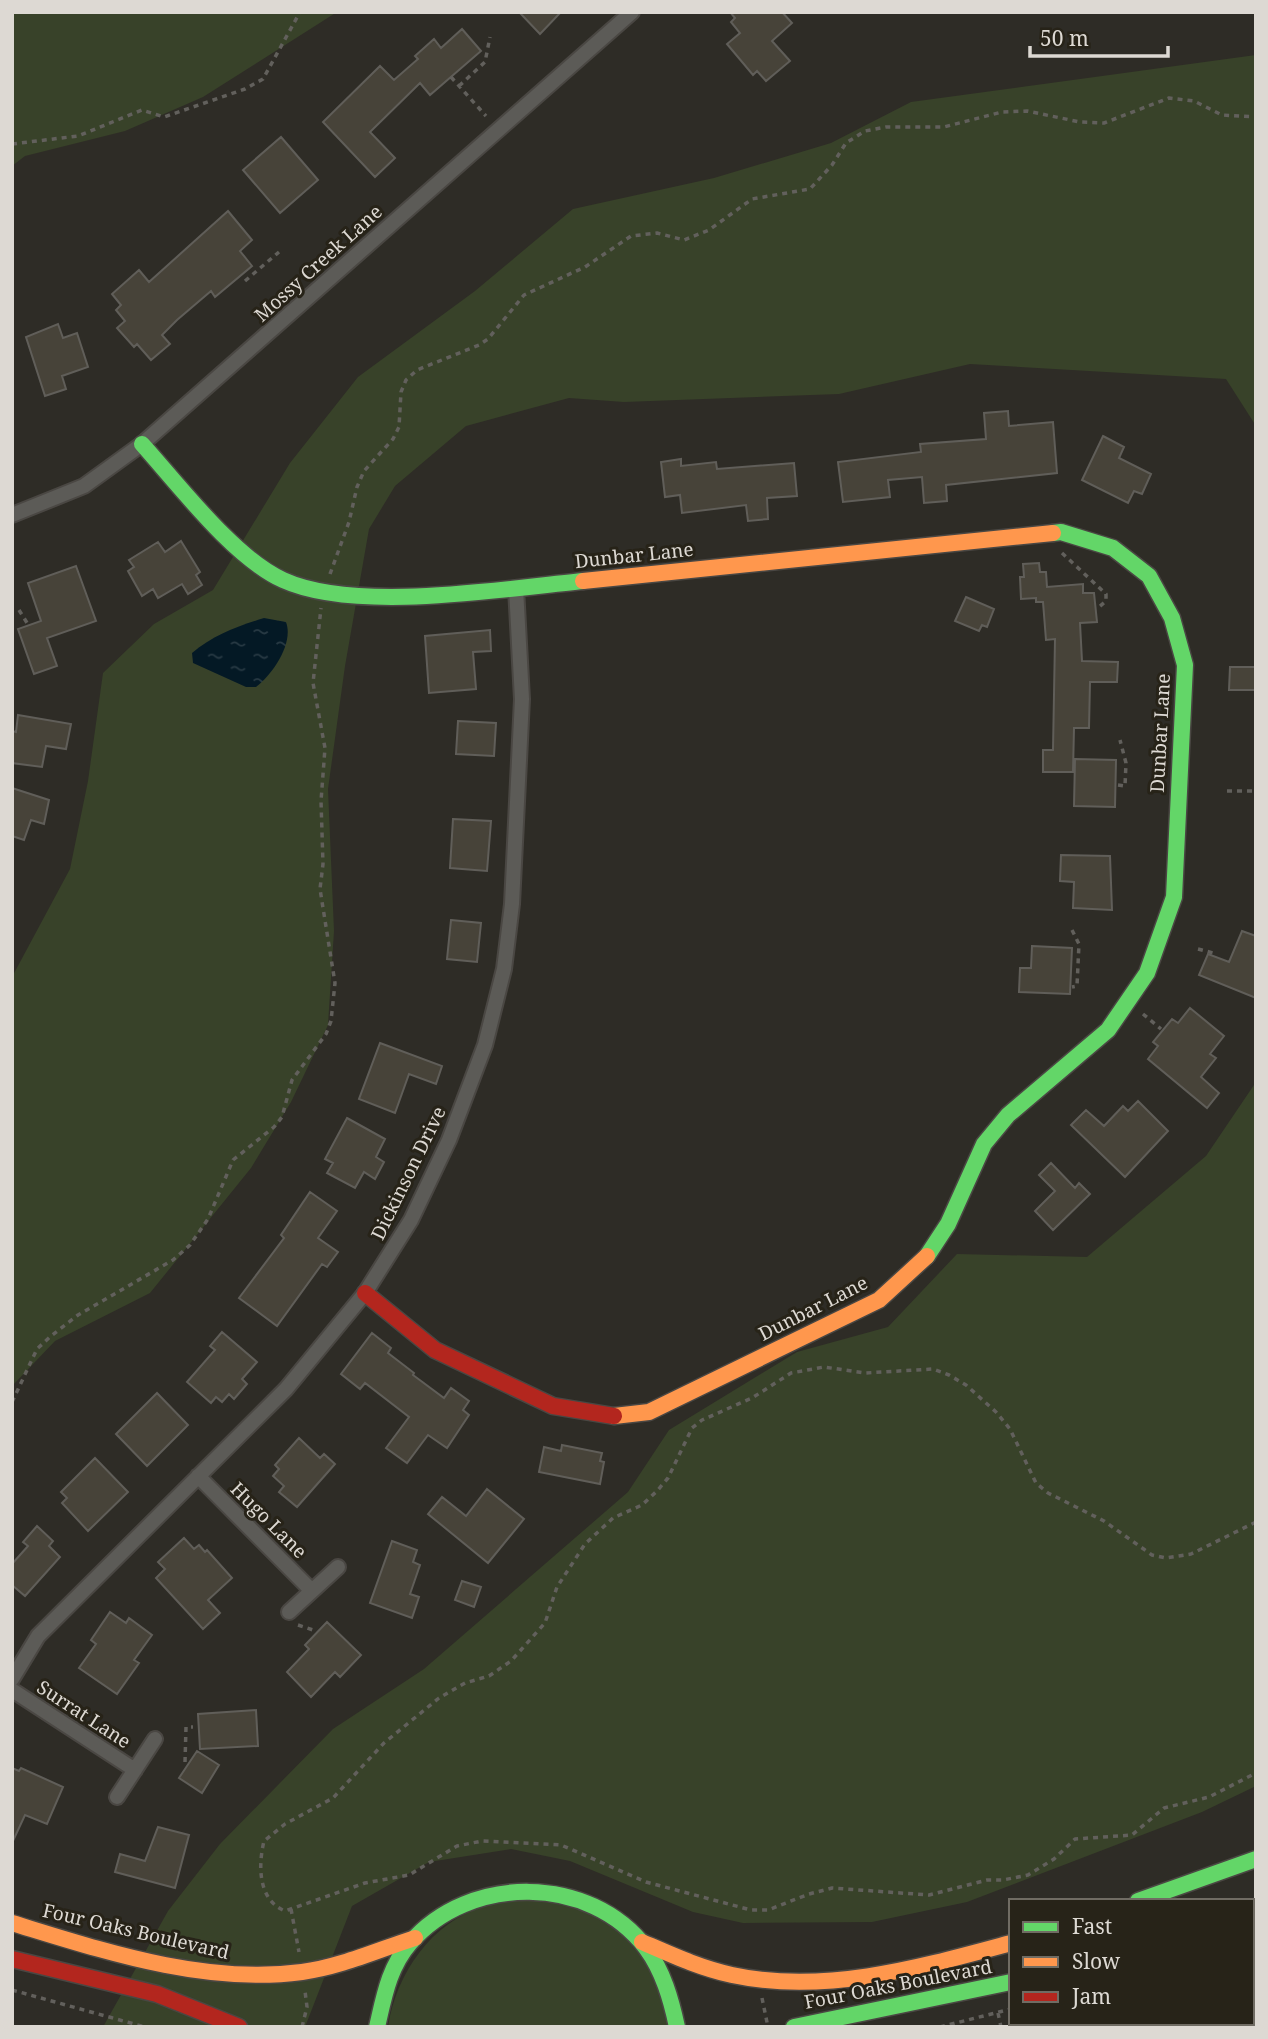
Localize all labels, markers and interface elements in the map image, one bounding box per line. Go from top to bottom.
scale bar [1030,14,1168,58]
text: 50 m [1040,24,1089,52]
street label: Mossy Creek Lane [249,199,387,327]
street label: Dunbar Lane [573,536,695,574]
street label: Dunbar Lane [1144,673,1176,793]
street label: Dickinson Drive [364,1102,452,1244]
street label: Dunbar Lane [754,1269,872,1347]
street label: Hugo Lane [225,1476,313,1564]
street label: Surrat Lane [32,1674,136,1754]
street label: Four Oaks Boulevard [40,1897,232,1965]
legend [1009,1899,1254,2025]
text: Fast [1072,1912,1112,1940]
text: Slow [1072,1947,1121,1975]
street label: Four Oaks Boulevard [802,1953,994,2015]
text: Jam [1071,1982,1111,2010]

